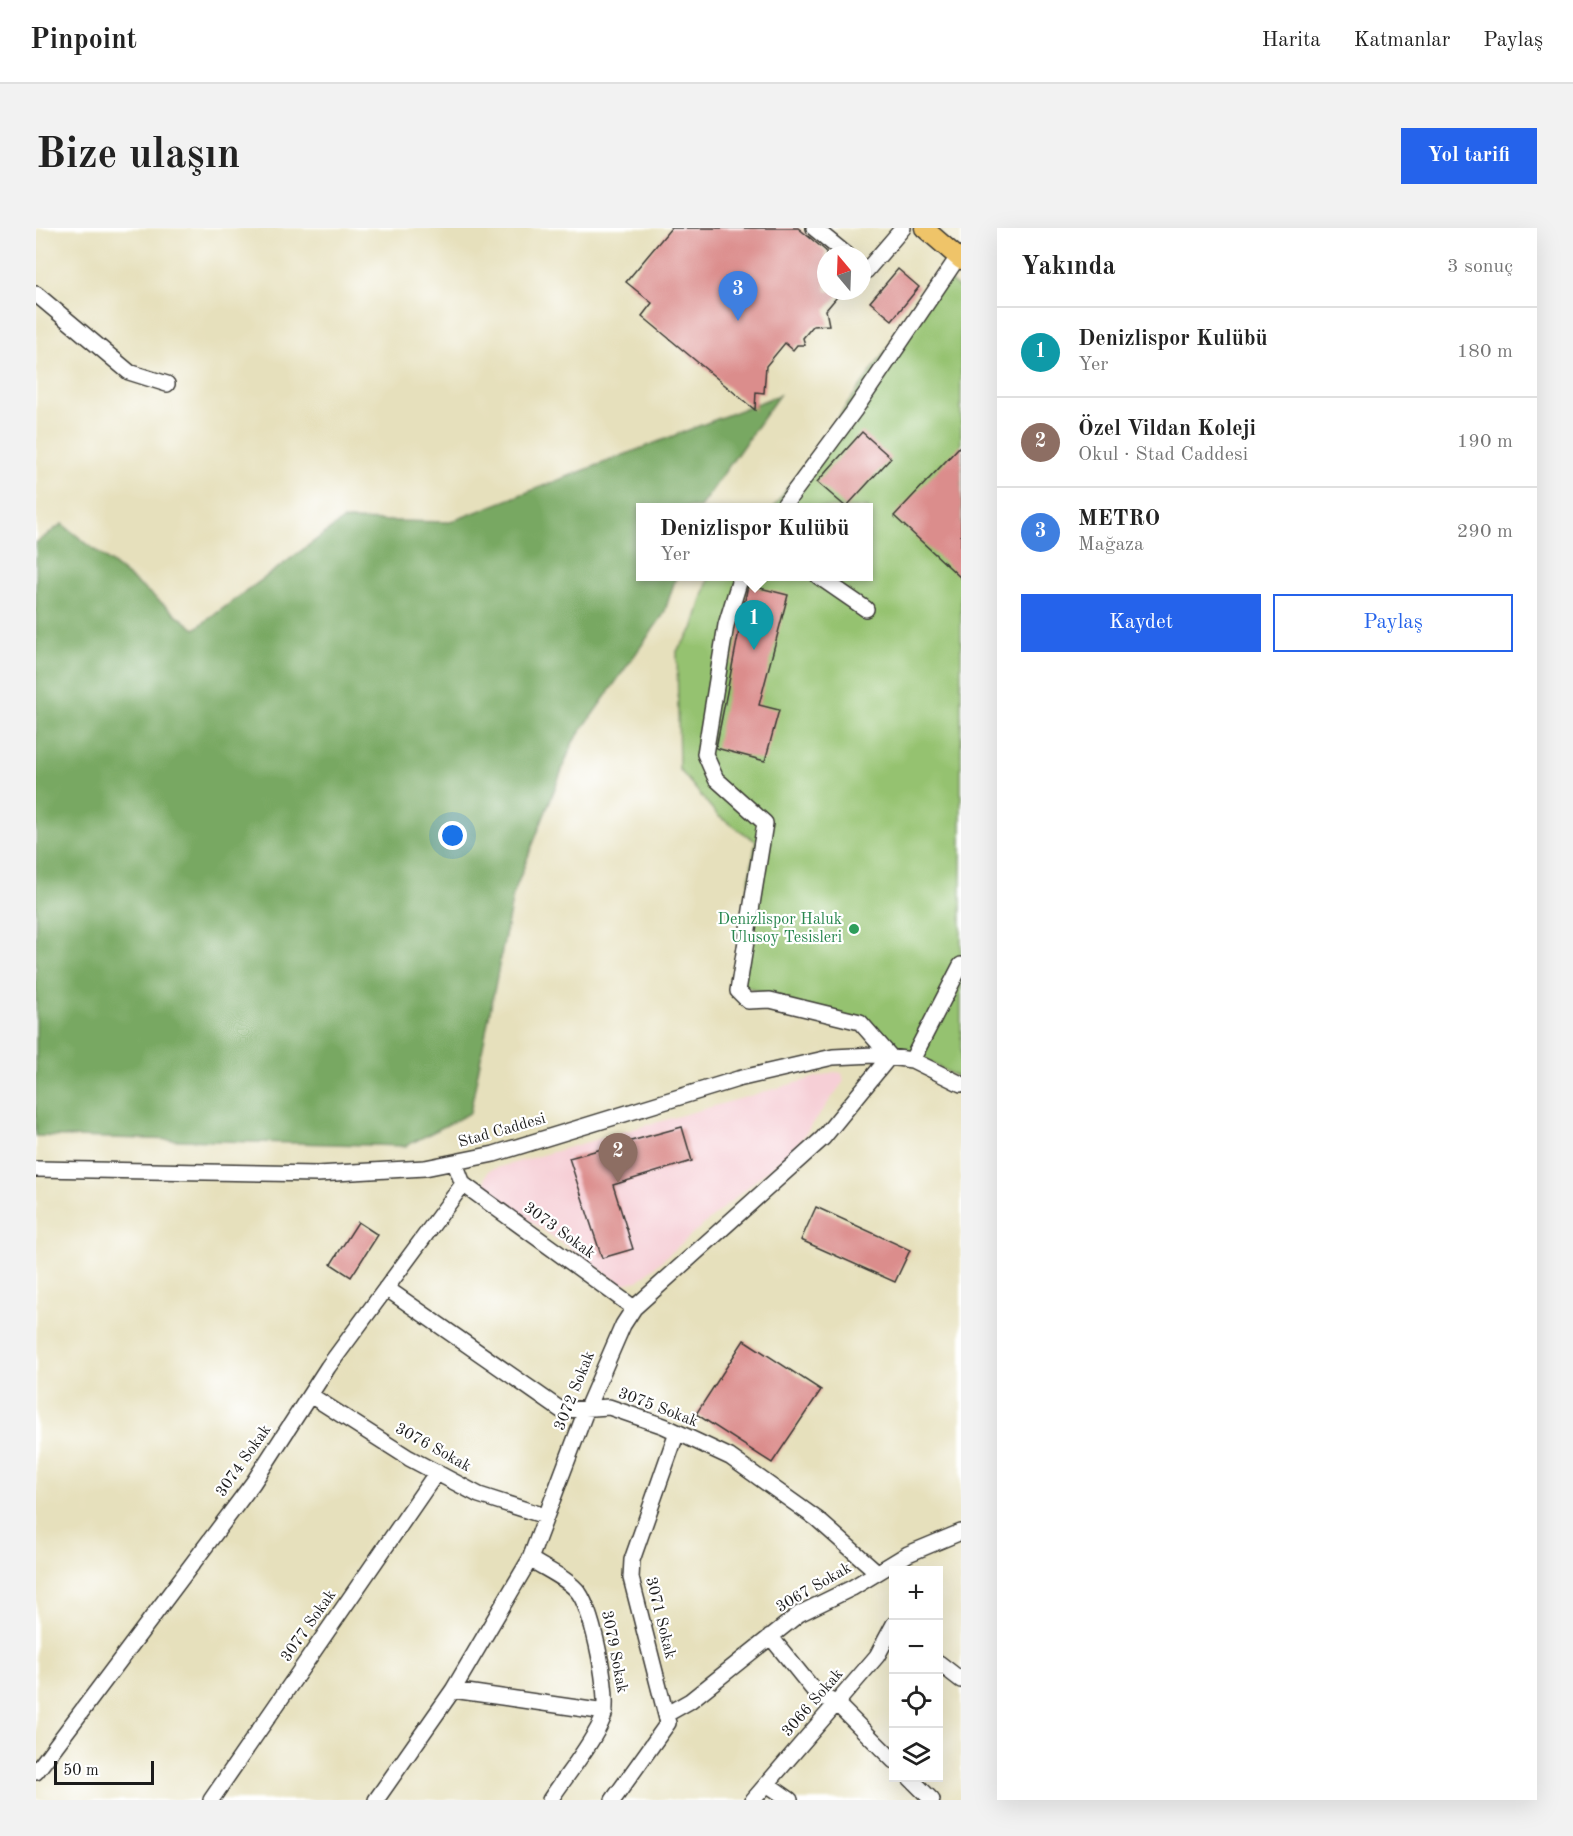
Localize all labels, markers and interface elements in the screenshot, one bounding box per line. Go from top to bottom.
text: Pinpoint [30,27,137,55]
text: Harita [1262,30,1321,51]
text: Katmanlar [1354,30,1450,51]
text: Paylaş [1483,30,1543,51]
button: Yol tarifi [1401,128,1537,184]
text: Bize ulaşın [36,135,240,177]
north arrow [817,246,871,300]
text: Yakında [1021,254,1116,280]
text: 3 sonuç [1447,257,1513,277]
pin: 3 [718,272,758,321]
text: Denizlispor Kulübü [1078,328,1268,350]
text: 1 [1035,342,1046,362]
text: 180 m [1457,342,1513,362]
text: Yer [1078,355,1109,375]
text: Özel Vildan Koleji [1078,418,1256,440]
text: 2 [1035,432,1046,452]
text: 190 m [1457,432,1513,452]
text: Okul · Stad Caddesi [1078,445,1248,465]
popup [636,503,873,581]
text: METRO [1078,508,1160,530]
text: Denizlispor Kulübü [660,518,849,540]
text: 3 [1035,522,1046,542]
text: 290 m [1457,522,1513,542]
text: Mağaza [1078,535,1144,555]
text: Yer [660,545,690,565]
button: Kaydet [1021,594,1261,652]
button: Paylaş [1273,594,1513,652]
pin: 1 [734,600,774,650]
your location [438,821,467,850]
place label: Denizlispor Haluk Ulusoy Tesisleri [718,912,842,946]
marker: Denizlispor Haluk Ulusoy Tesisleri [847,922,861,936]
street label: Stad Caddesi [456,1111,548,1151]
pin: 2 [598,1134,638,1183]
street label: 3073 Sokak [520,1200,598,1262]
street label: 3072 Sokak [552,1349,598,1433]
street label: 3075 Sokak [616,1385,700,1431]
street label: 3076 Sokak [392,1421,474,1475]
street label: 3074 Sokak [213,1422,275,1500]
street label: 3067 Sokak [774,1560,854,1616]
map controls [889,1566,943,1782]
button: + [889,1566,943,1620]
street label: 3071 Sokak [642,1575,678,1661]
street label: 3077 Sokak [278,1587,340,1665]
street label: 3079 Sokak [598,1609,630,1695]
button: − [889,1620,943,1674]
street label: 3066 Sokak [779,1666,847,1740]
button: locate [889,1674,943,1728]
button: layers [889,1728,943,1782]
scale bar [54,1758,154,1786]
text: 50 m [63,1763,99,1779]

